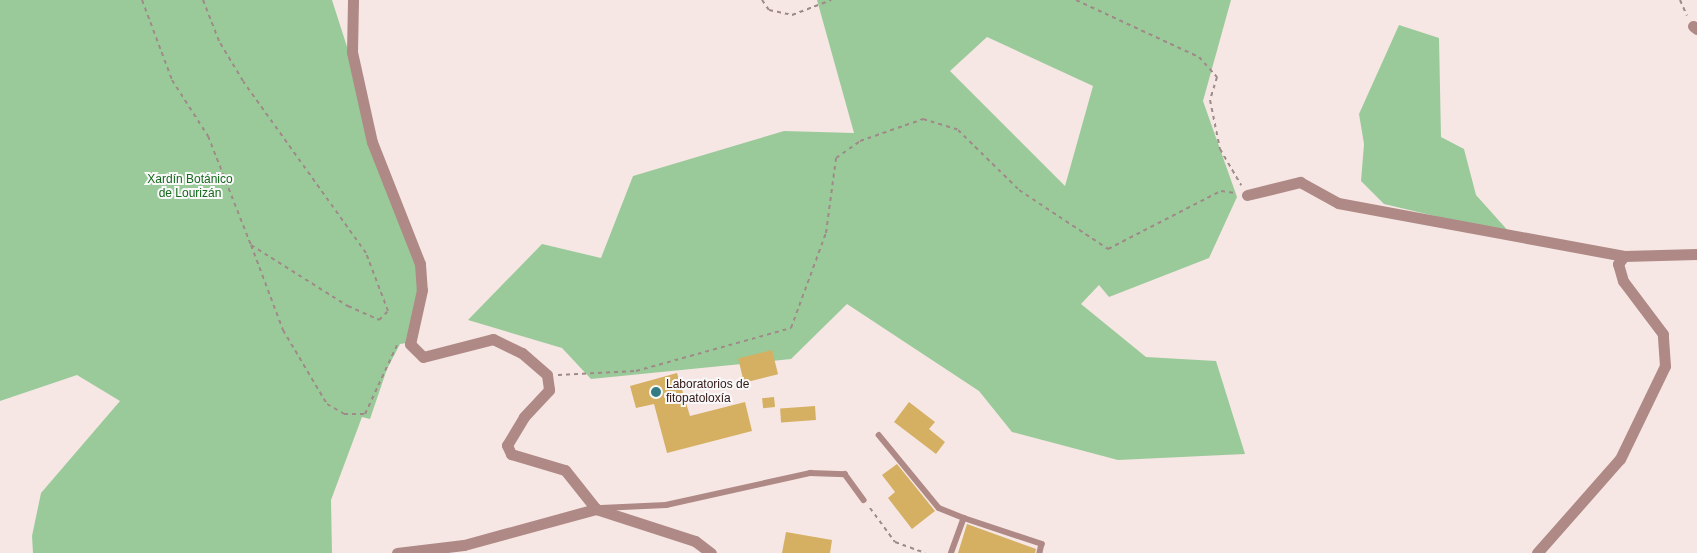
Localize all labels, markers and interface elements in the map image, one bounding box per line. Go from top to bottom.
park label: Xardín Botánico de Lourizán [147,173,233,201]
place label: Laboratorios de fitopatoloxía [666,378,749,406]
marker: Laboratorios de fitopatoloxía [650,386,662,398]

